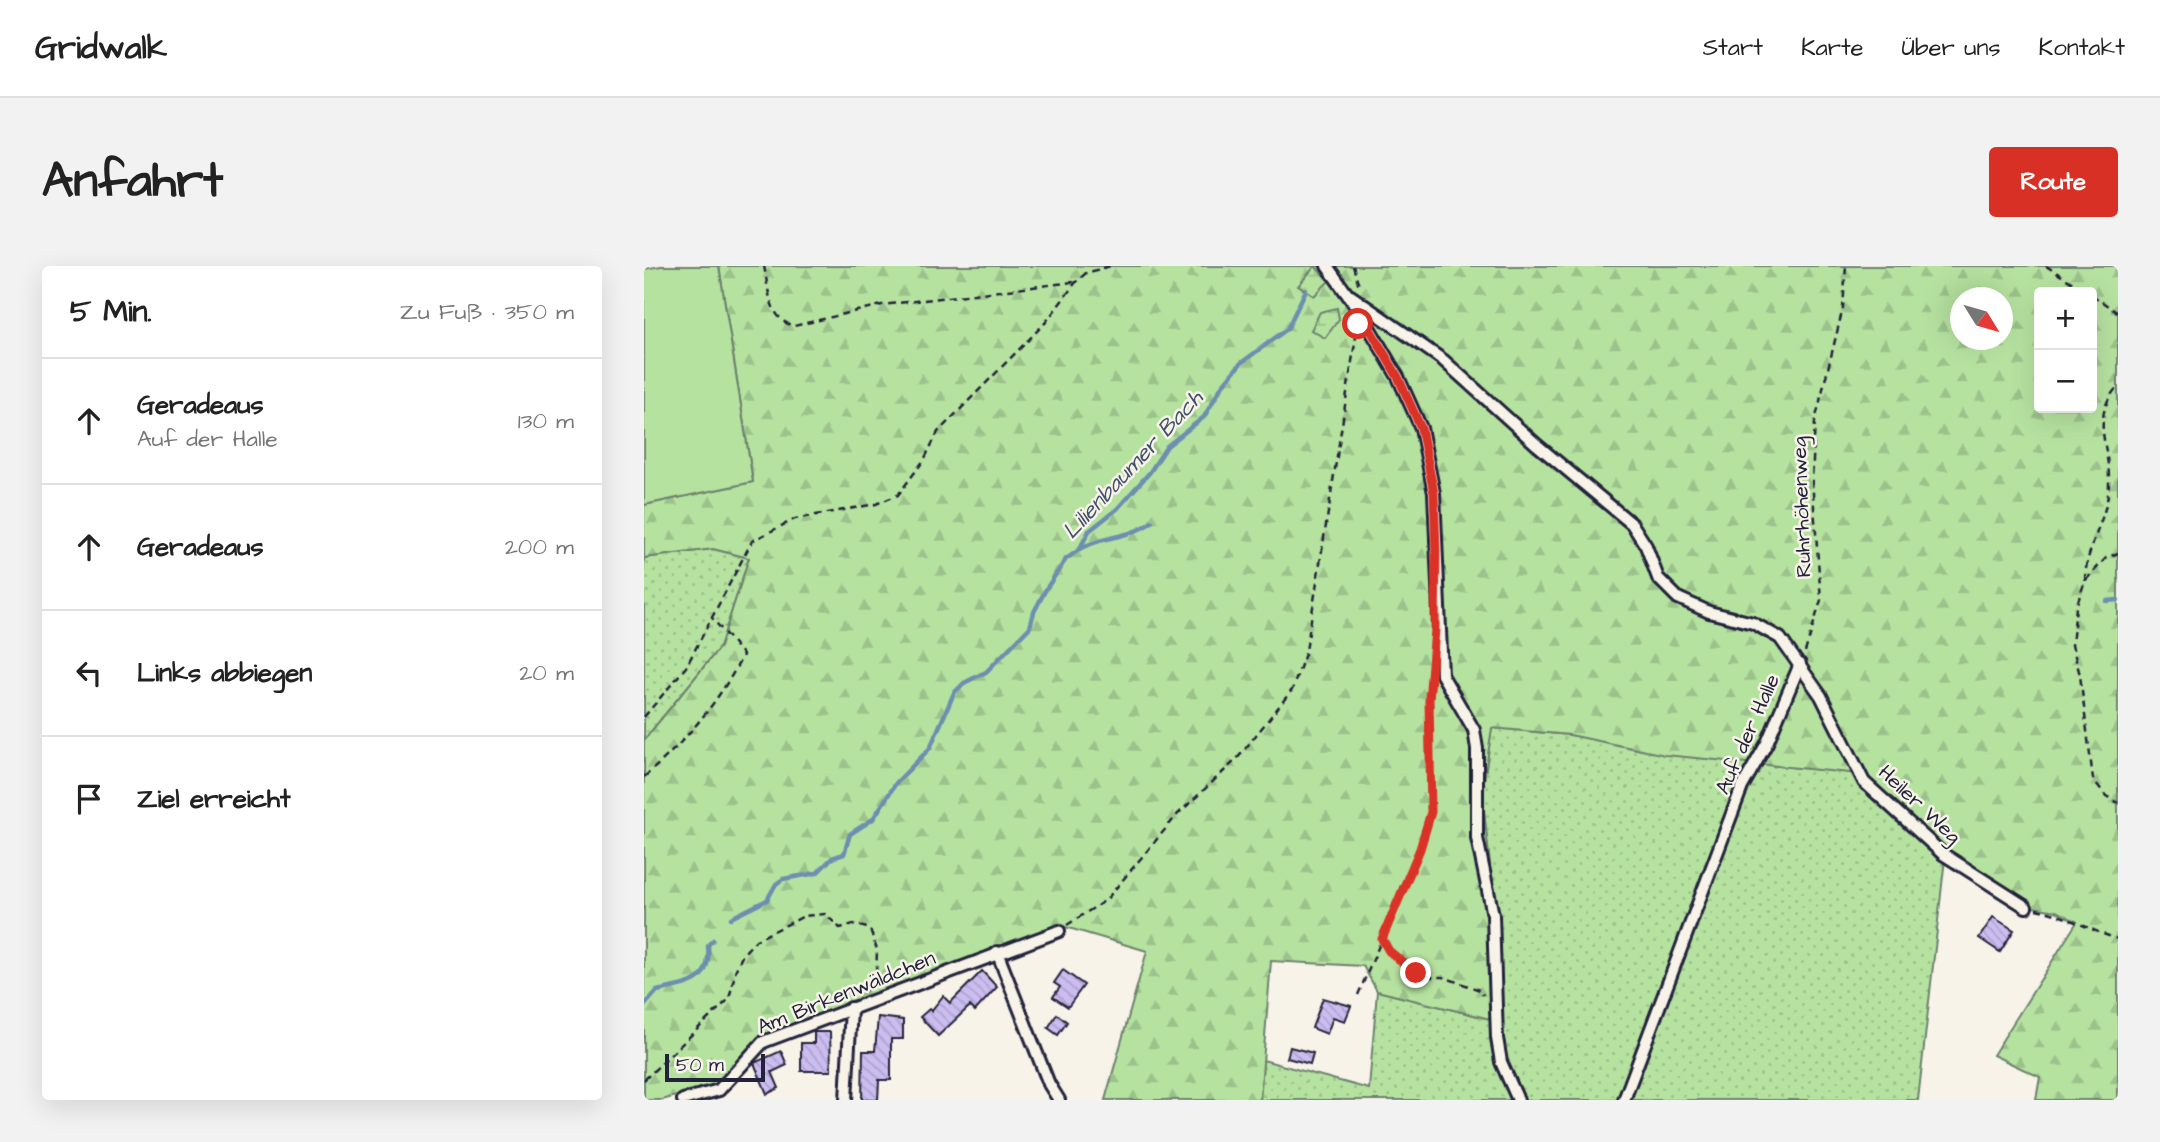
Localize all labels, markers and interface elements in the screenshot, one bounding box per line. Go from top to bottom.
text: Gridwalk [35,25,167,71]
text: Start [1703,31,1763,65]
text: Karte [1801,31,1864,65]
text: Über uns [1902,31,2001,65]
text: Kontakt [2039,31,2125,65]
button: Route [1989,147,2118,217]
text: Anfahrt [42,148,223,216]
north arrow [1950,287,2013,350]
map controls [2034,287,2097,413]
button: + [2034,287,2097,350]
text: 5 Min. [70,291,152,333]
text: Zu Fuß · 350 m [400,296,574,328]
route start [1342,308,1373,339]
button: − [2034,350,2097,413]
water label: Lilienbaumer Bach [1055,382,1211,546]
text: Geradeaus [137,387,264,423]
icon: ahead [70,402,108,440]
text: 130 m [518,405,574,437]
text: Auf der Halle [137,423,278,455]
street label: Ruhrhöhenweg [1785,436,1820,578]
icon: ahead [70,528,108,566]
text: Geradeaus [137,529,264,565]
text: 200 m [505,531,574,563]
icon: left [70,654,108,692]
text: Links abbiegen [137,655,312,691]
text: 20 m [519,657,574,689]
street label: Auf der Halle [1708,670,1787,799]
street label: Heiler Weg [1870,758,1968,852]
icon: arrive [70,780,108,818]
text: Ziel erreicht [137,781,291,817]
street label: Am Birkenwäldchen [753,943,940,1041]
route end [1400,957,1431,988]
scale bar [665,1051,765,1083]
text: 50 m [676,1052,724,1079]

